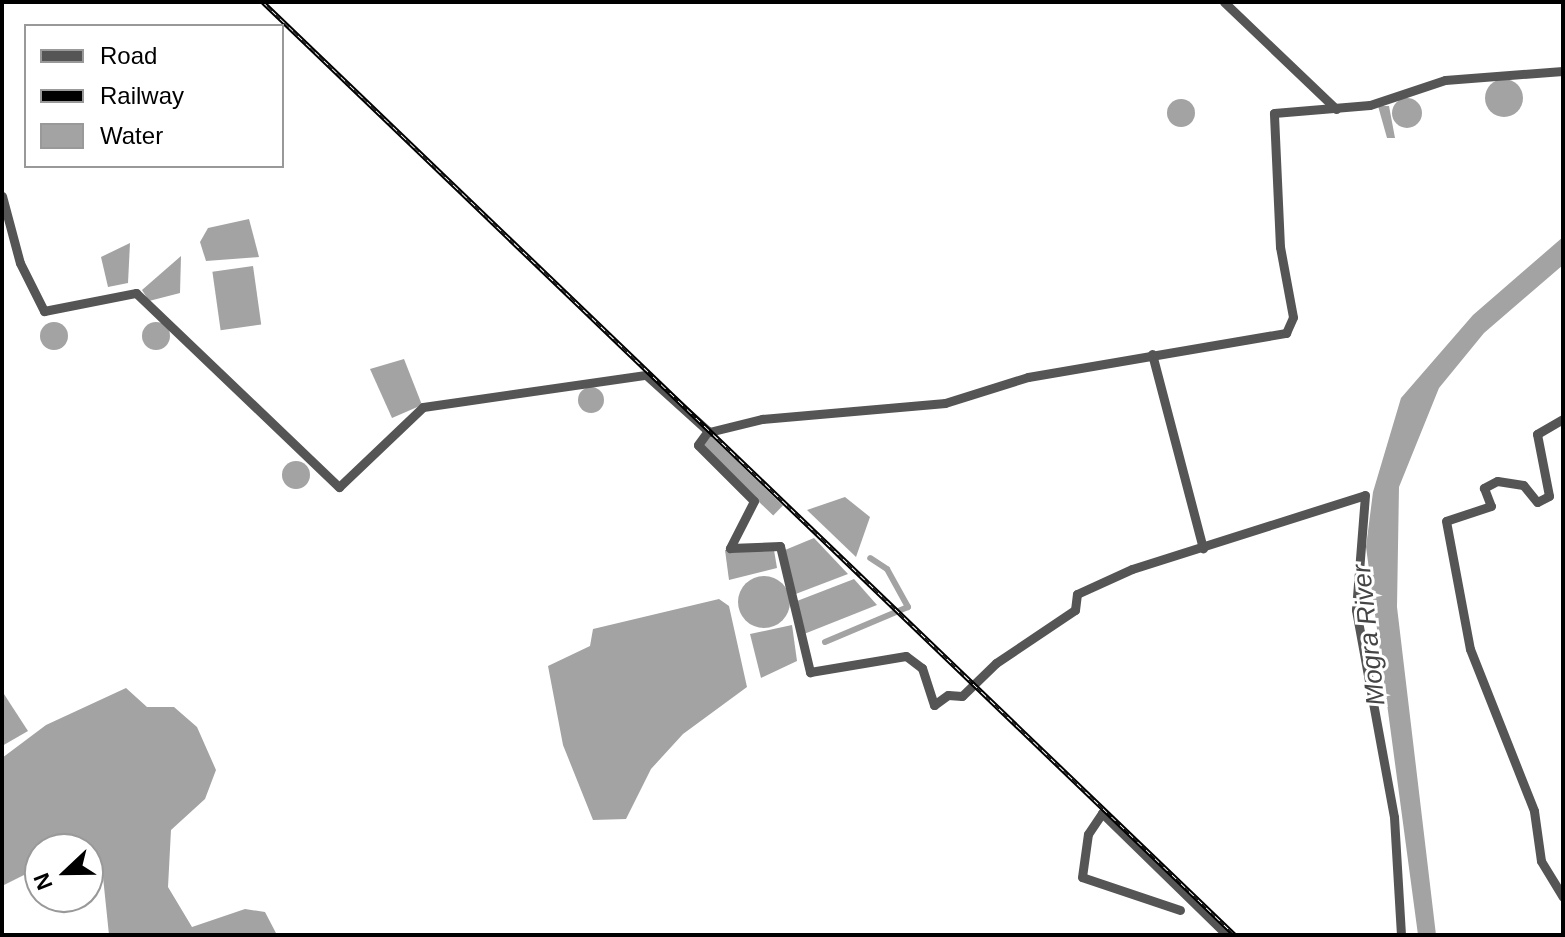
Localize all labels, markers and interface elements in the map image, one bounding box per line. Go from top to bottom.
legend [24,24,284,168]
text: Road [100,42,157,69]
text: Railway [100,82,184,109]
text: Water [100,122,163,149]
water label: Mogra River [1346,563,1392,707]
north arrow [24,833,104,913]
text: N [29,869,58,893]

